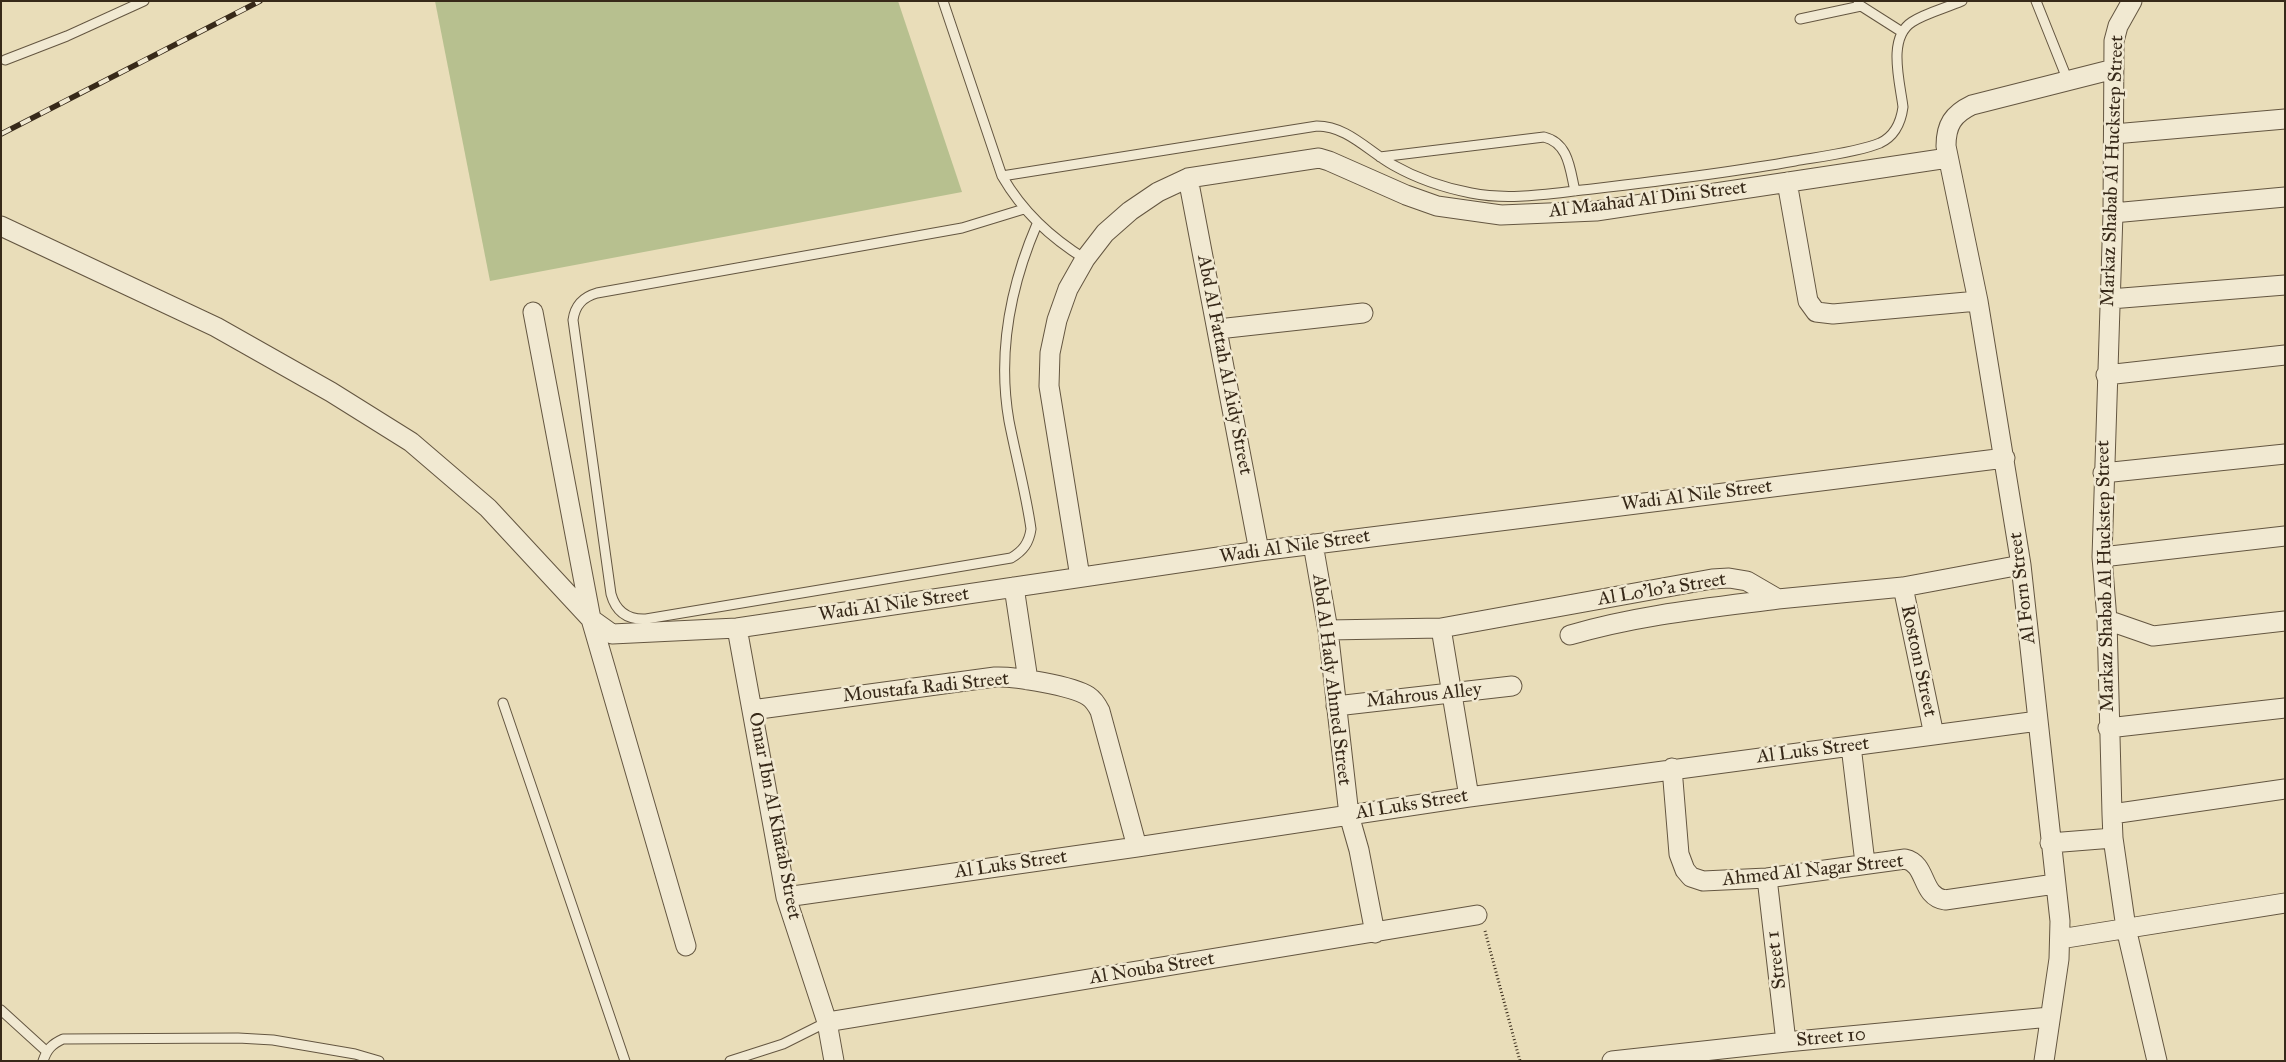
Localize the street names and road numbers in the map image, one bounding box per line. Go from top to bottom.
street label: Markaz Shabab Al Huckstep Street [2097,35,2129,307]
street label: Al Maahad Al Dini Street [1548,177,1748,223]
street label: Abd Al Fattah Al Aidy Street [1192,253,1256,477]
street label: Markaz Shabab Al Huckstep Street [2092,440,2120,712]
street label: Wadi Al Nile Street [1620,475,1774,517]
street label: Wadi Al Nile Street [1218,525,1372,569]
street label: Al Forn Street [2005,531,2041,645]
street label: Al Lo'lo'a Street [1596,569,1728,611]
street label: Abd Al Hady Ahmed Street [1307,573,1355,787]
street label: Wadi Al Nile Street [817,583,971,627]
street label: Rostom Street [1895,603,1941,719]
street label: Moustafa Radi Street [842,668,1010,708]
street label: Mahrous Alley [1365,679,1483,713]
street label: Omar Ibn Al Khatab Street [743,710,805,922]
street label: Al Luks Street [1755,733,1871,769]
street label: Al Luks Street [1354,785,1470,825]
street label: Al Luks Street [953,846,1069,884]
street label: Ahmed Al Nagar Street [1721,850,1905,892]
street label: Street 1 [1762,929,1792,991]
street label: Al Nouba Street [1088,948,1216,990]
street label: Street 10 [1795,1024,1867,1052]

